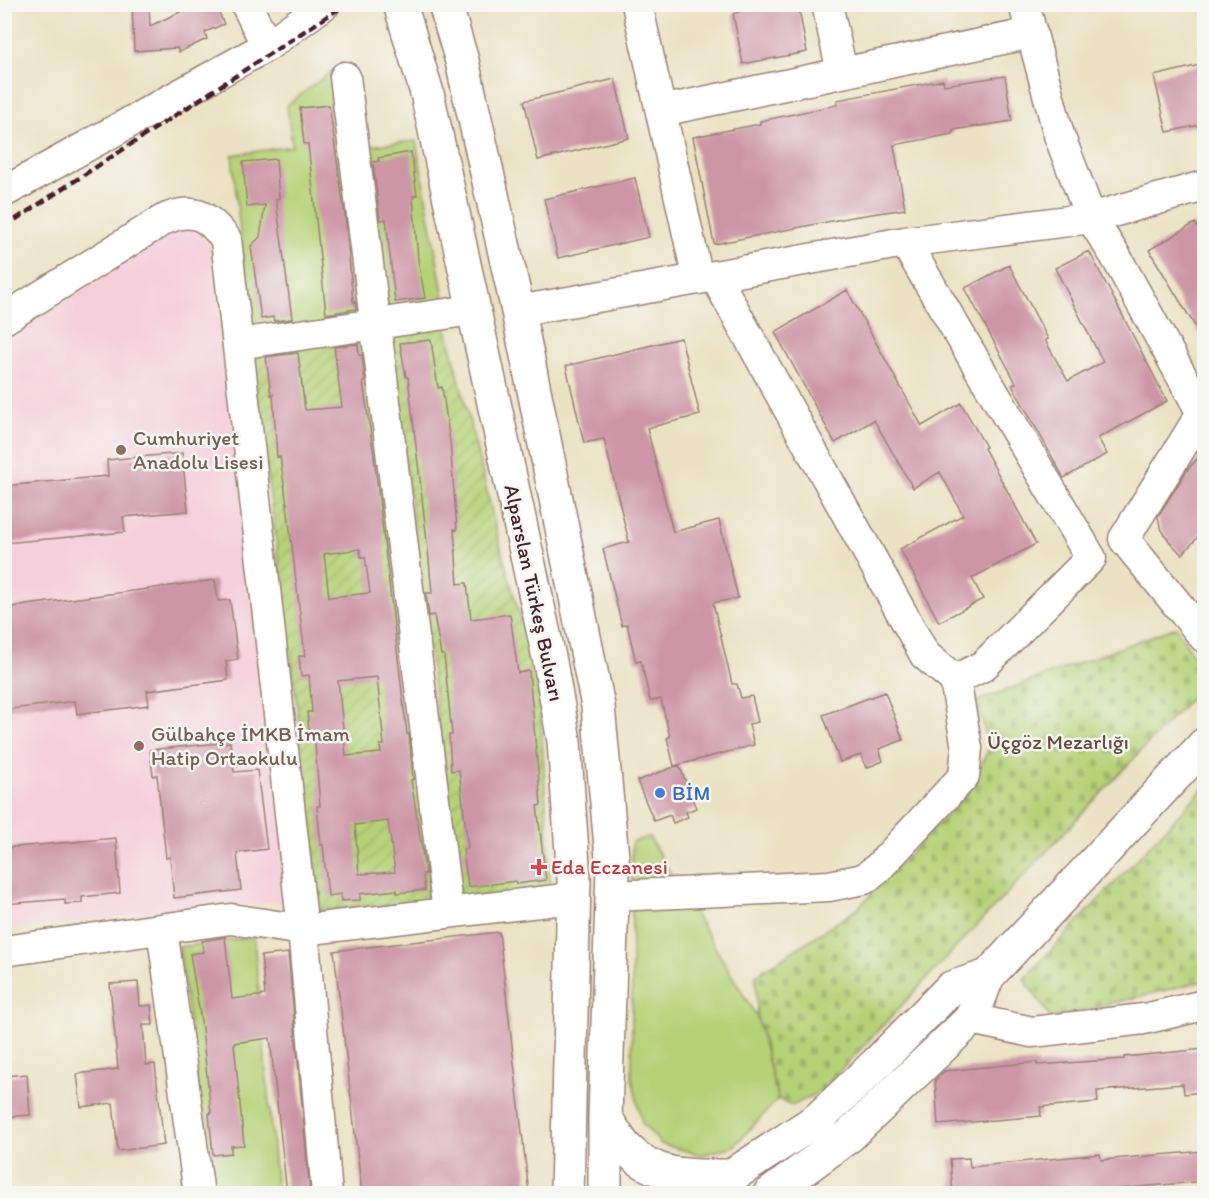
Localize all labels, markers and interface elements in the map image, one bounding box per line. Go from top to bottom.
place label: Cumhuriyet Anadolu Lisesi [133,425,263,474]
marker: Cumhuriyet Anadolu Lisesi [114,443,128,457]
street label: Alparslan Türkeş Bulvarı [499,482,570,704]
place label: Gülbahçe İMKB İmam Hatip Ortaokulu [151,721,350,770]
park label: Üçgöz Mezarlığı [987,729,1129,754]
marker: Gülbahçe İMKB İmam Hatip Ortaokulu [132,739,146,753]
place label: BİM [672,780,710,805]
marker: BİM [653,786,667,800]
place label: Eda Eczanesi [551,854,668,879]
marker: Eda Eczanesi [532,860,546,874]

